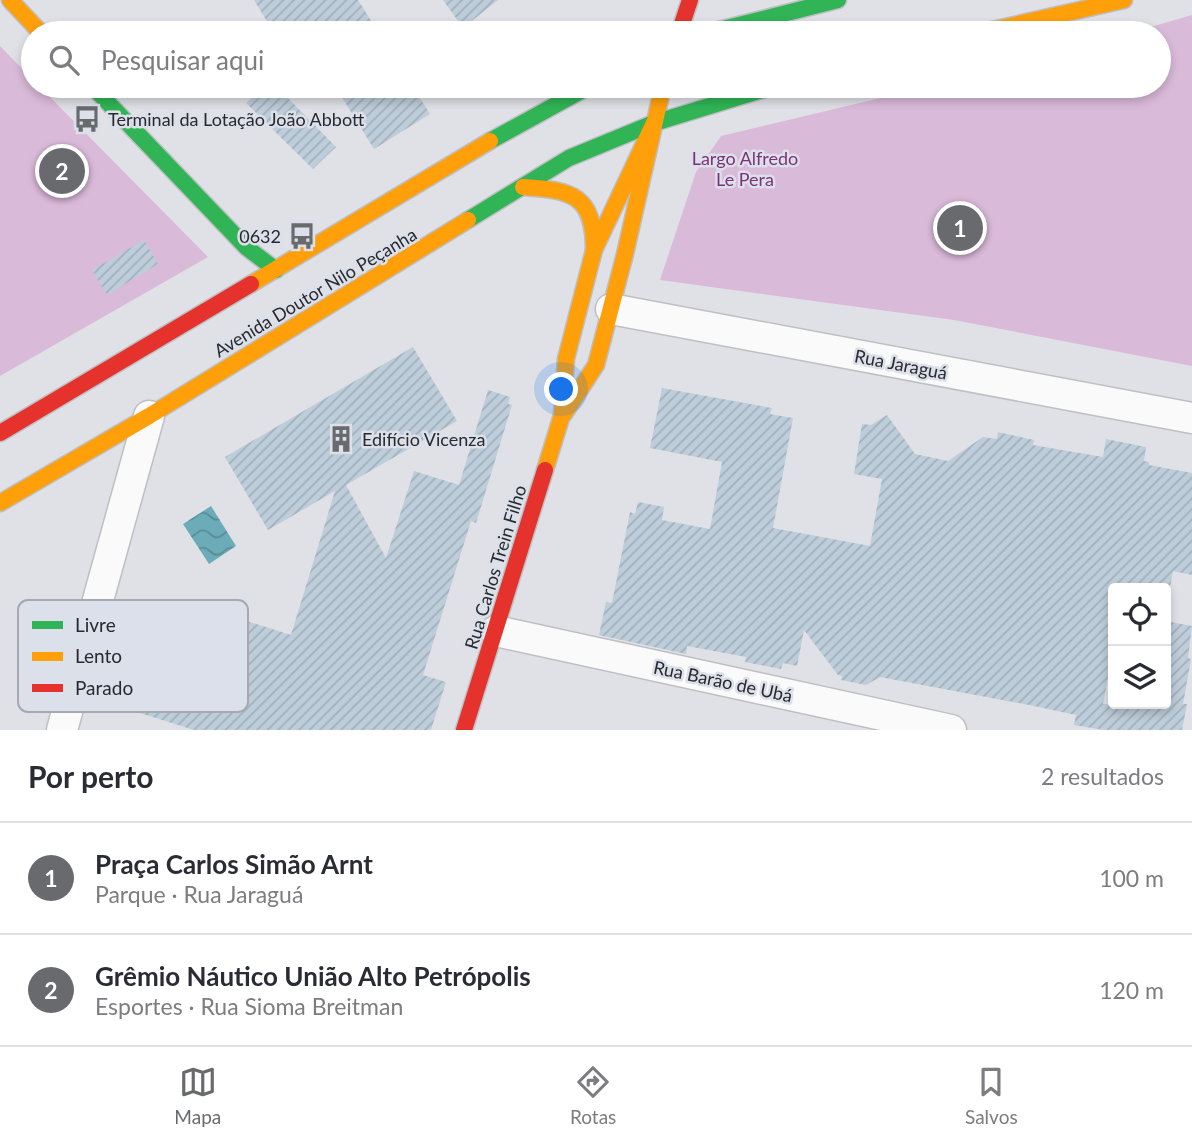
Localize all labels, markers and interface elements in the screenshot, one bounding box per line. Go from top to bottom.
search box [21,21,1171,98]
icon: search [45,41,83,79]
text: Pesquisar aqui [101,44,264,76]
bus stop icon: Terminal da Lotação João Abbott [72,104,102,134]
place label: Terminal da Lotação João Abbott [108,108,365,130]
pin: 2 [39,145,85,197]
park label: Largo Alfredo Le Pera [692,147,798,190]
pin: 1 [937,202,983,254]
bus stop icon: 0632 [287,221,317,251]
street label: Avenida Doutor Nilo Peçanha [210,223,420,361]
place label: 0632 [239,225,281,247]
street label: Rua Jaraguá [853,344,949,384]
your location [544,372,578,406]
building icon: Edifício Vicenza [326,424,356,454]
place label: Edifício Vicenza [362,428,485,450]
street label: Rua Carlos Trein Filho [460,482,530,652]
map controls [1108,583,1171,709]
button: locate [1108,583,1171,646]
legend [18,600,248,712]
text: Livre [75,613,116,636]
text: Lento [75,644,122,667]
button: layers [1108,646,1171,709]
street label: Rua Barão de Ubá [652,656,794,706]
text: Parado [75,676,133,699]
text: Por perto [28,758,153,794]
text: 2 resultados [1041,762,1164,790]
text: Praça Carlos Simão Arnt [95,848,373,880]
text: 1 [44,864,58,892]
text: 100 m [1099,864,1164,892]
text: Parque · Rua Jaraguá [95,880,303,908]
text: Grêmio Náutico União Alto Petrópolis [95,960,531,992]
text: 2 [44,976,58,1004]
text: 120 m [1099,976,1164,1004]
text: Esportes · Rua Sioma Breitman [95,992,403,1020]
tab: Mapa [174,1063,221,1128]
tab: Rotas [570,1063,616,1128]
tab: Salvos [965,1063,1018,1128]

